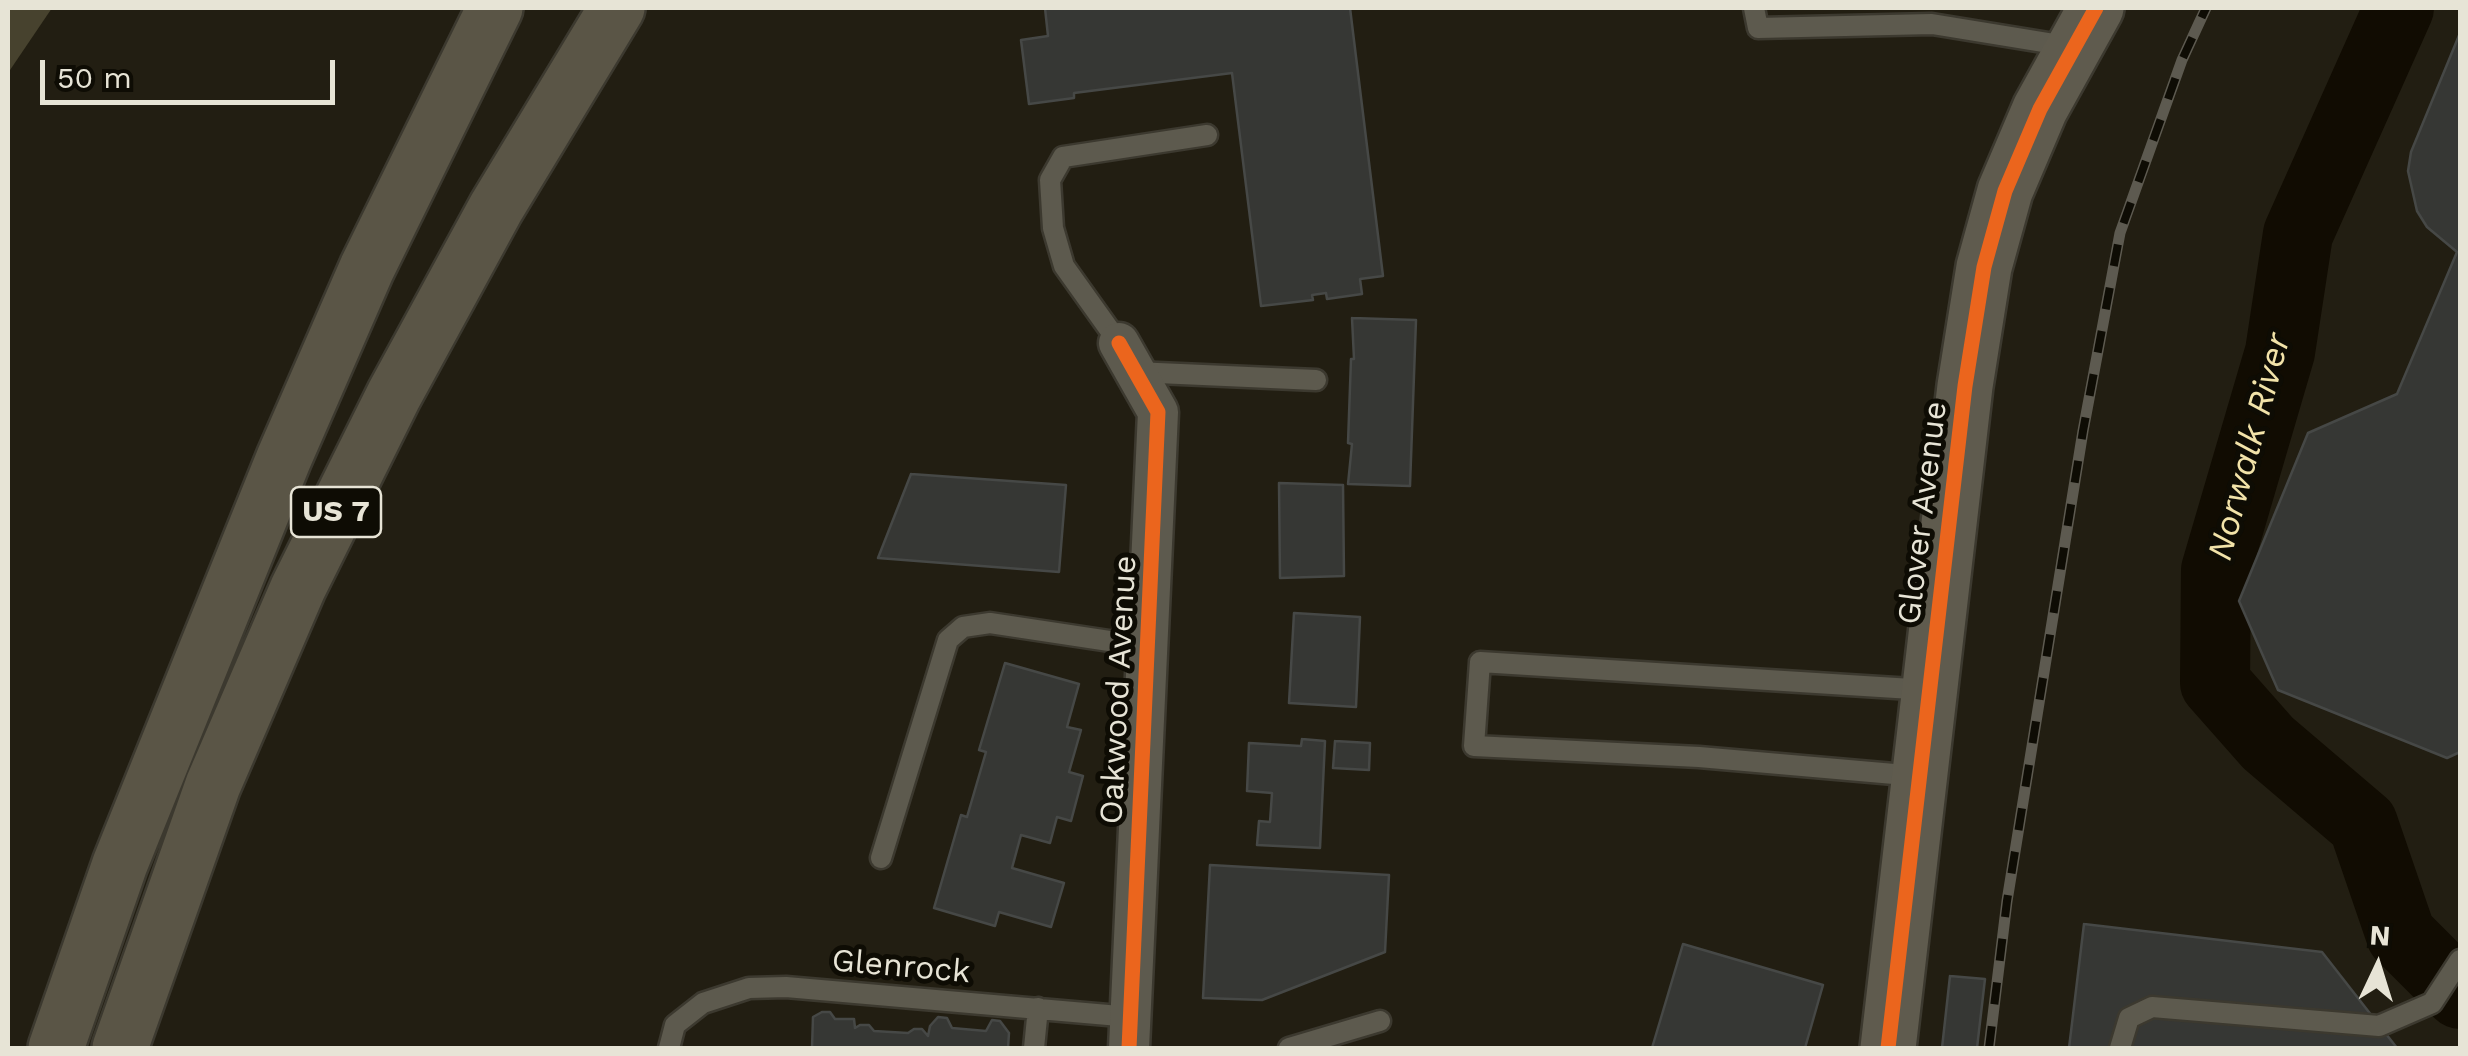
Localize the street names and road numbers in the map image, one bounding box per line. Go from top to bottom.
street label: Glover Avenue [1890,399,1956,627]
road number: US 7 [291,487,381,537]
street label: Oakwood Avenue [1093,555,1145,825]
street label: Glenrock [830,942,972,992]

